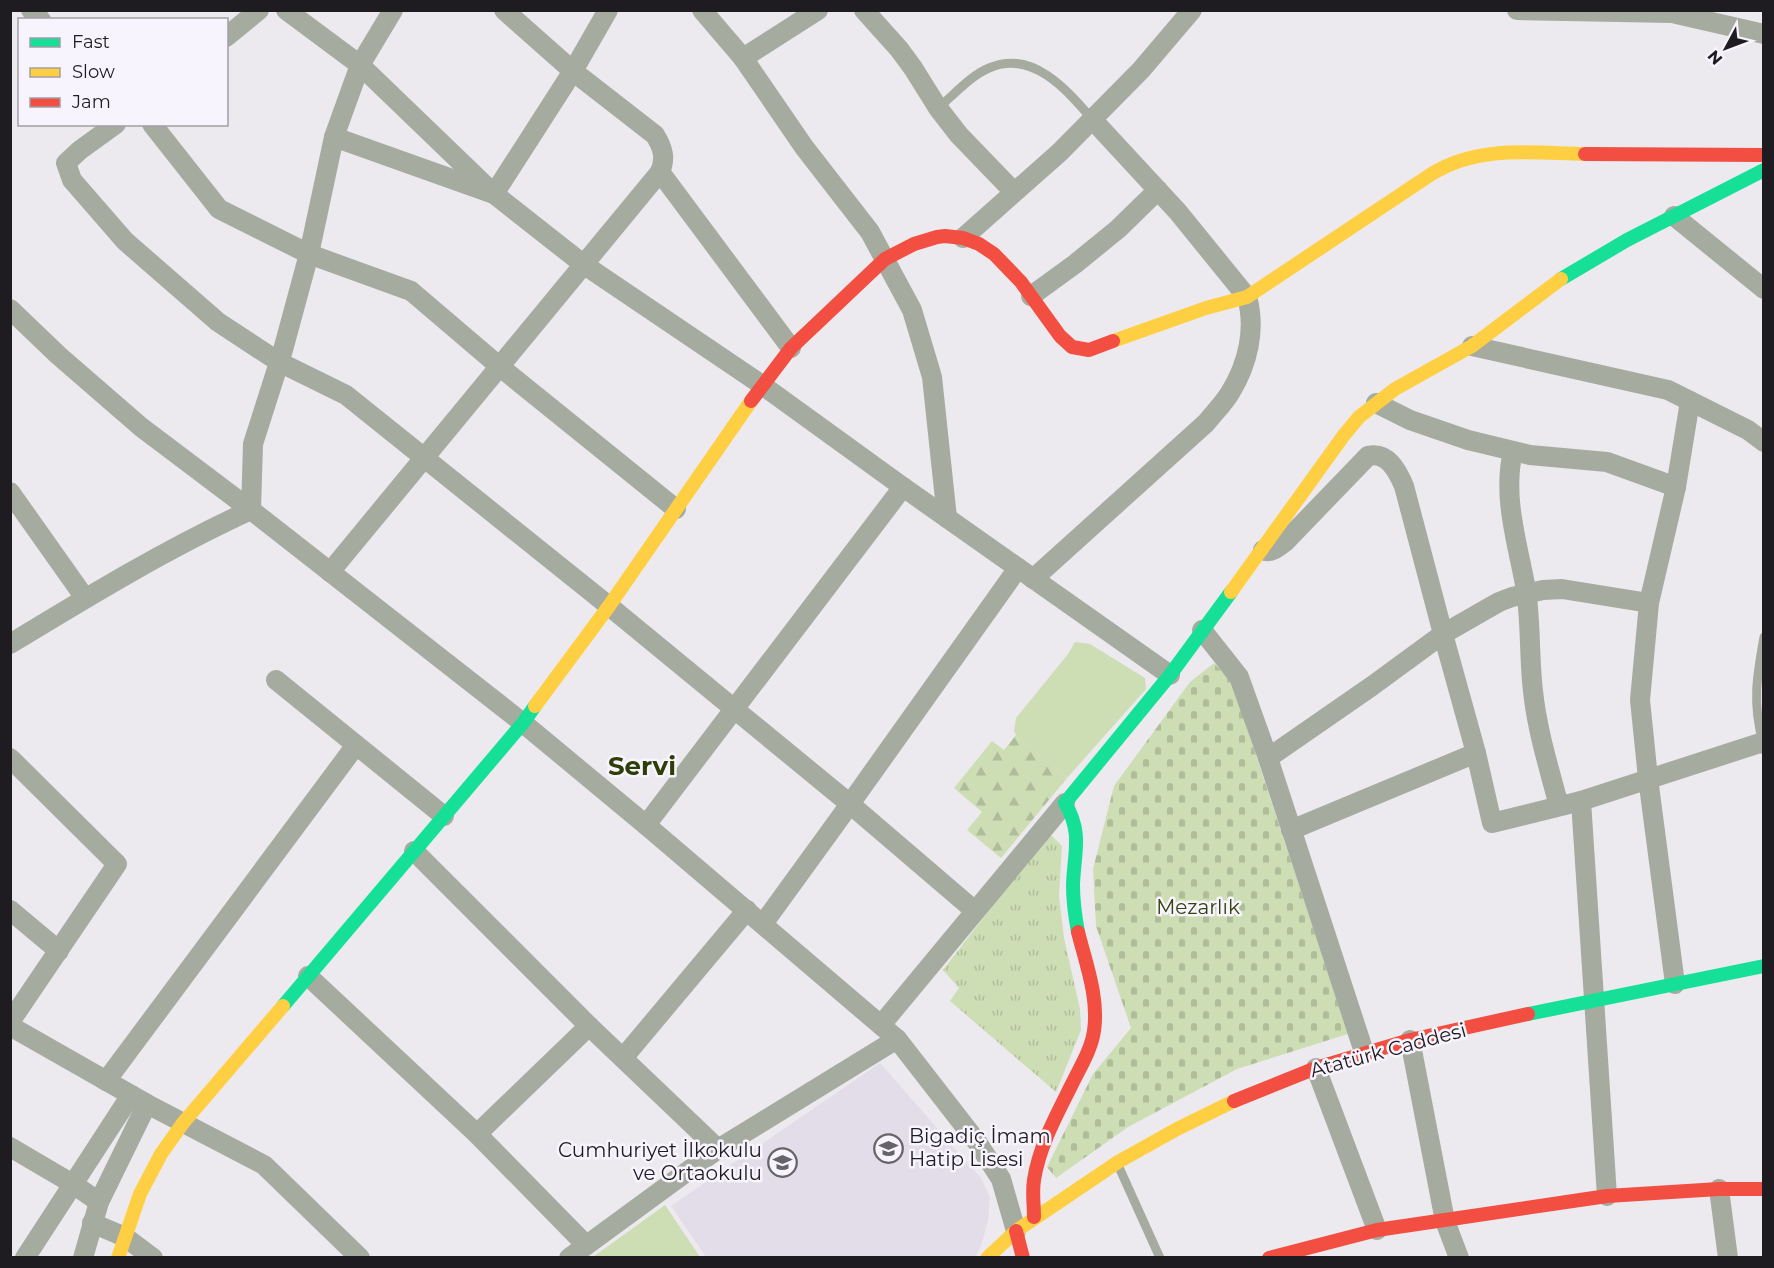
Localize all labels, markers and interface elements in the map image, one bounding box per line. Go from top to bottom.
legend [18,18,228,126]
north arrow [1696,18,1756,78]
text: Fast [72,31,110,53]
text: N [1704,46,1726,69]
text: Slow [72,61,115,83]
text: Jam [71,91,111,113]
district label: Servi [608,750,676,782]
park label: Mezarlık [1156,895,1240,919]
street label: Atatürk Caddesi [1307,1018,1469,1082]
place label: Bigadiç İmam Hatip Lisesi [909,1124,1051,1171]
school or university icon: Bigadiç İmam Hatip Lisesi [872,1132,904,1164]
place label: Cumhuriyet İlkokulu ve Ortaokulu [558,1138,762,1185]
school or university icon: Cumhuriyet İlkokulu ve Ortaokulu [767,1146,799,1178]

